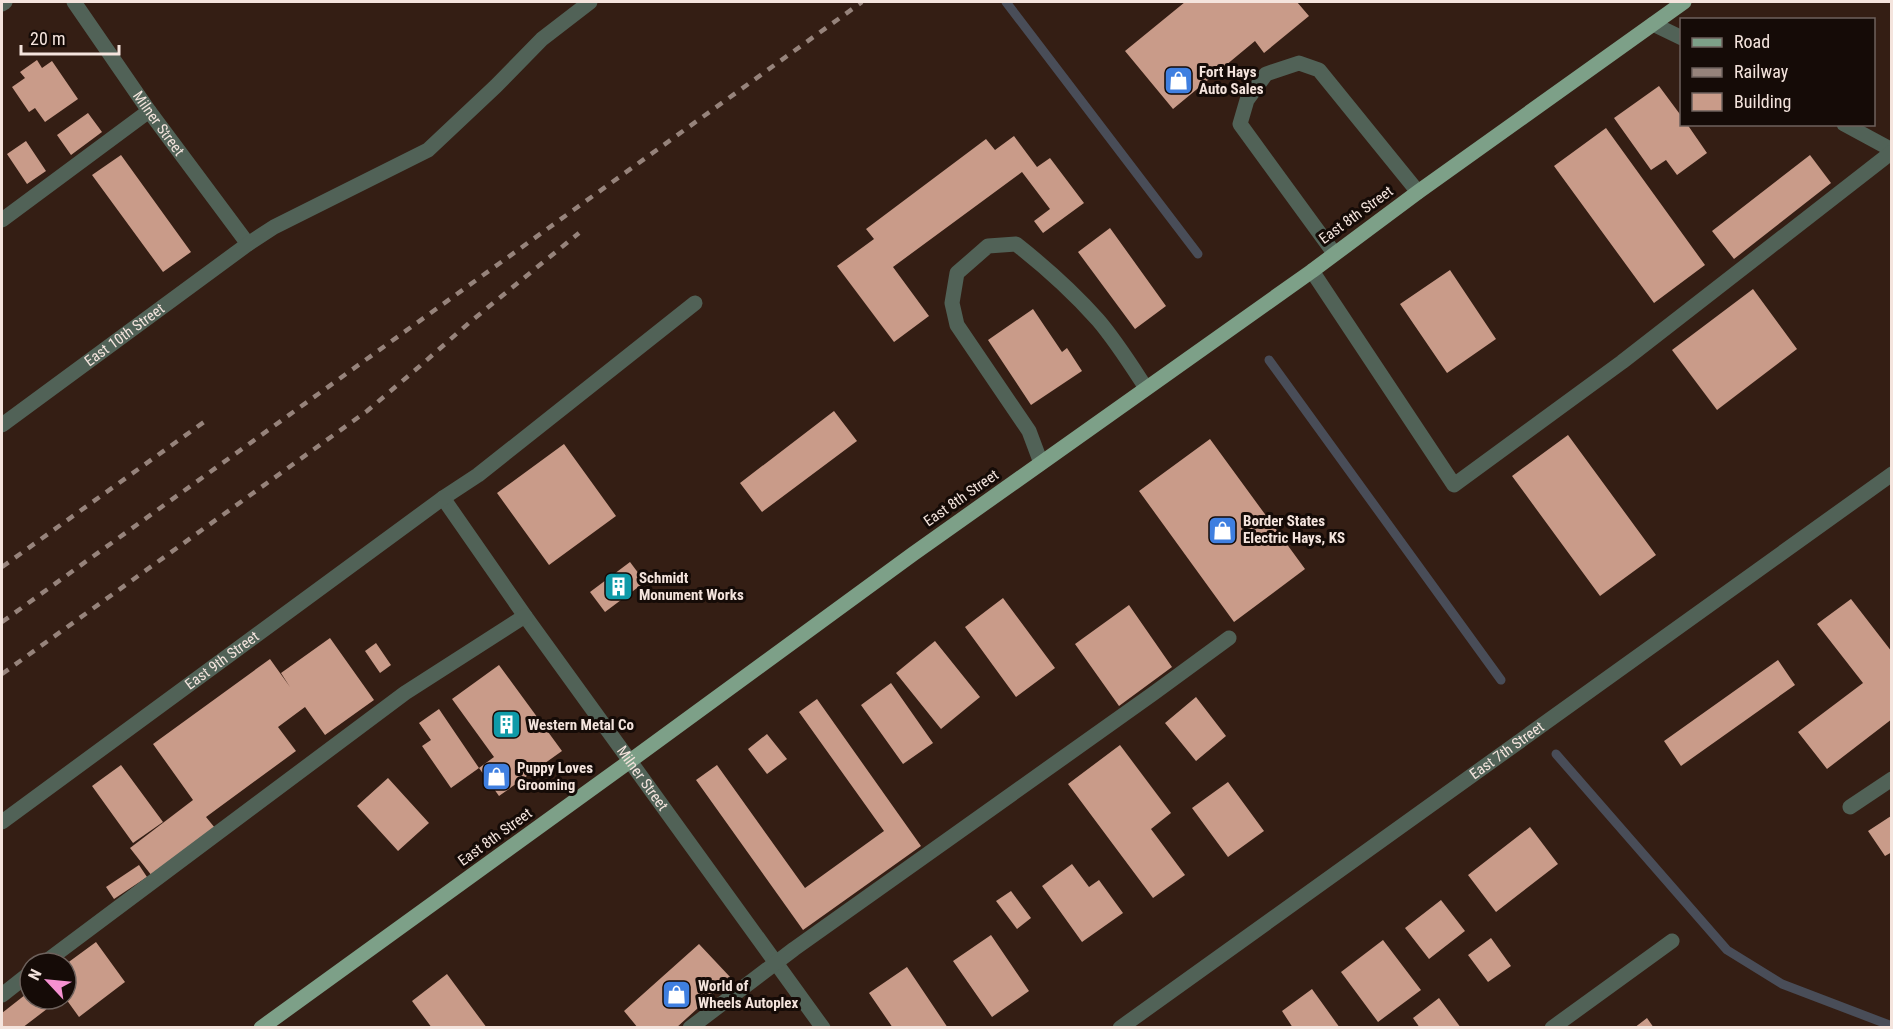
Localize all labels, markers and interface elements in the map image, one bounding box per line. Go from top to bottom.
scale bar [21,18,118,56]
legend [1680,18,1875,126]
text: 20 m [30,28,65,49]
text: Road [1734,31,1770,52]
text: Railway [1734,61,1789,82]
place label: Fort Hays Auto Sales [1199,63,1264,98]
shop icon: Fort Hays Auto Sales [1162,65,1194,97]
street label: Milner Street [129,88,188,159]
text: Building [1734,91,1791,112]
street label: East 8th Street [1315,182,1397,248]
street label: East 10th Street [81,300,168,370]
street label: East 8th Street [920,466,1002,530]
place label: Border States Electric Hays, KS [1243,512,1345,547]
shop icon: Border States Electric Hays, KS [1206,514,1238,546]
place label: Schmidt Monument Works [639,569,744,604]
building icon: Schmidt Monument Works [602,571,634,603]
street label: East 9th Street [182,627,262,693]
building icon: Western Metal Co [491,709,523,741]
place label: Western Metal Co [528,716,634,734]
street label: East 7th Street [1466,718,1547,783]
street label: Milner Street [613,742,672,814]
place label: Puppy Loves Grooming [517,759,593,794]
shop icon: Puppy Loves Grooming [480,761,512,793]
street label: East 8th Street [454,804,536,870]
north arrow [18,951,78,1011]
text: N [24,966,46,983]
place label: World of Wheels Autoplex [698,977,799,1012]
shop icon: World of Wheels Autoplex [661,979,693,1011]

